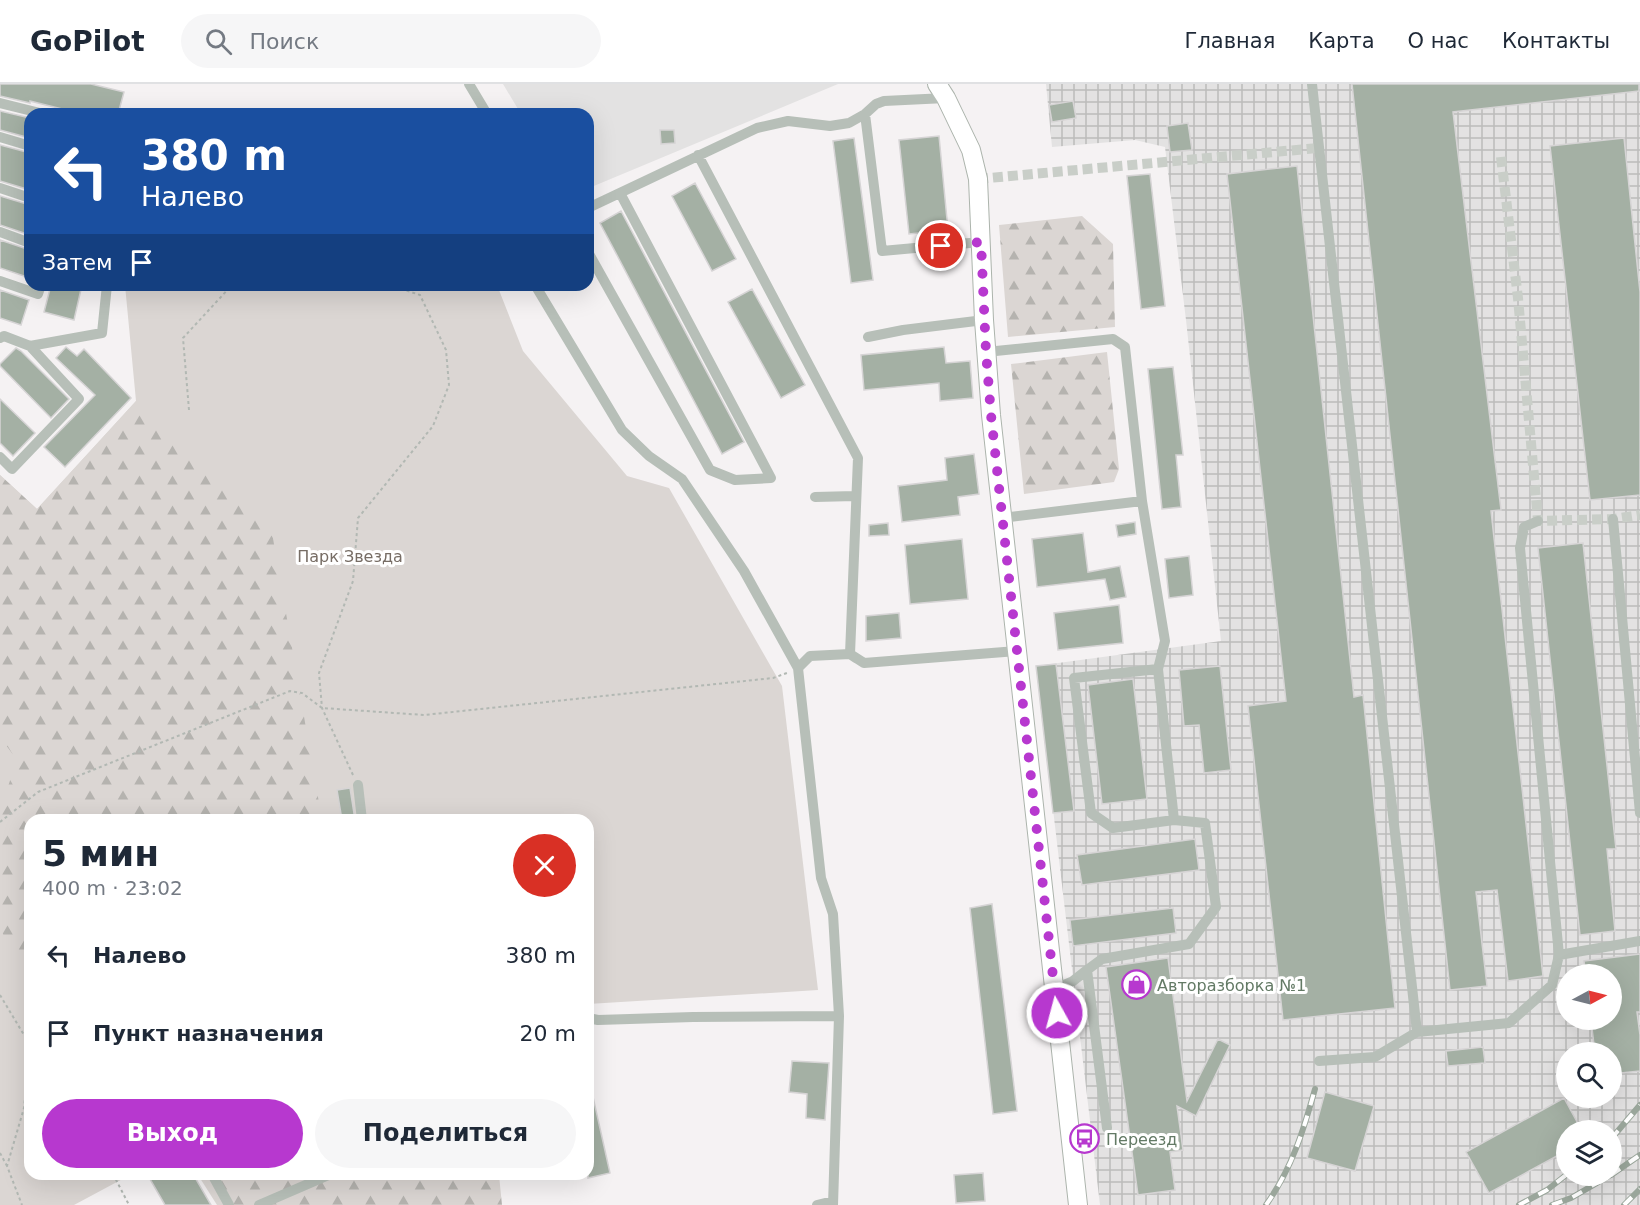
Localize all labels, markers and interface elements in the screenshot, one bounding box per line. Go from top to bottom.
search box [181,14,601,68]
text: GoPilot [30,25,145,58]
icon: search [202,25,235,58]
text: Поиск [250,29,319,54]
text: Главная [1185,29,1275,53]
text: Карта [1308,29,1375,53]
text: О нас [1408,29,1469,53]
text: Контакты [1502,29,1610,53]
text: 380 m [141,131,287,180]
icon: left [42,132,120,210]
text: Налево [141,181,244,212]
pin [915,220,966,271]
icon: arrive [924,229,957,262]
icon: arrive [125,246,158,279]
text: Затем [42,250,113,275]
park label: Парк Звезда [297,547,403,566]
text: 5 мин [42,833,159,874]
button: close [513,834,576,897]
text: 400 m · 23:02 [42,876,183,900]
icon: left [42,939,75,972]
text: Налево [93,943,186,968]
text: 380 m [506,943,576,968]
north arrow [1556,964,1622,1030]
map controls [1556,964,1622,1186]
shop icon: Авторазборка №1 [1120,969,1152,1001]
place label: Авторазборка №1 [1157,976,1306,995]
position arrow [1025,981,1089,1045]
icon: arrive [42,1017,75,1050]
text: Пункт назначения [93,1021,324,1046]
text: 20 m [520,1021,576,1046]
button: search [1556,1042,1622,1108]
button: Выход [42,1099,303,1168]
button: Поделиться [315,1099,576,1168]
button: layers [1556,1120,1622,1186]
bus stop icon: Переезд [1069,1123,1101,1155]
place label: Переезд [1106,1130,1177,1149]

